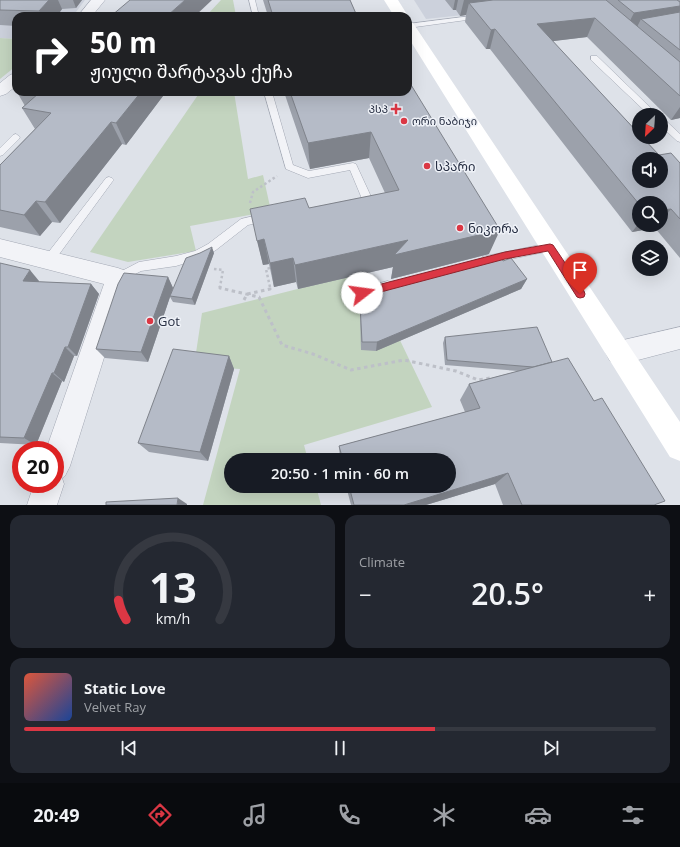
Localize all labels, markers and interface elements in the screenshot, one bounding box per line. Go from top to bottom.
text: 50 m [90,23,157,61]
icon: right [24,28,76,80]
text: ჟიული შარტავას ქუჩა [90,59,293,83]
place label: პსპ [369,101,388,116]
marker: პსპ [391,104,401,114]
north arrow [632,108,668,144]
map controls [632,108,668,276]
place label: ორი ნაბიჯი [412,113,477,128]
marker: ორი ნაბიჯი [399,116,409,126]
button: sound [632,152,668,188]
place label: სპარი [435,157,475,175]
marker: სპარი [422,161,432,171]
button: search [632,196,668,232]
place label: ნიკორა [468,219,519,237]
marker: ნიკორა [455,223,465,233]
button: layers [632,240,668,276]
pin [563,253,597,294]
icon: arrive [569,259,591,281]
position arrow [341,272,383,314]
place label: Got [158,312,180,330]
marker: Got [145,316,155,326]
speed limit sign: 20 [12,441,64,493]
text: 20:50 · 1 min · 60 m [271,463,409,483]
text: Climate [359,553,405,571]
text: 13 [149,558,196,614]
text: 20.5° [471,573,544,614]
text: − [359,579,372,609]
text: + [643,579,656,609]
text: km/h [155,608,190,627]
text: Static Love [84,678,166,698]
text: Velvet Ray [84,698,146,716]
icon: previous [118,737,140,759]
icon: pause [329,737,351,759]
icon: next [540,737,562,759]
icon: directions [146,801,174,829]
icon: music [241,801,269,829]
icon: phone [335,801,363,829]
icon: climate [430,801,458,829]
icon: car [524,801,552,829]
icon: filters [619,801,647,829]
text: 20:49 [33,803,80,827]

